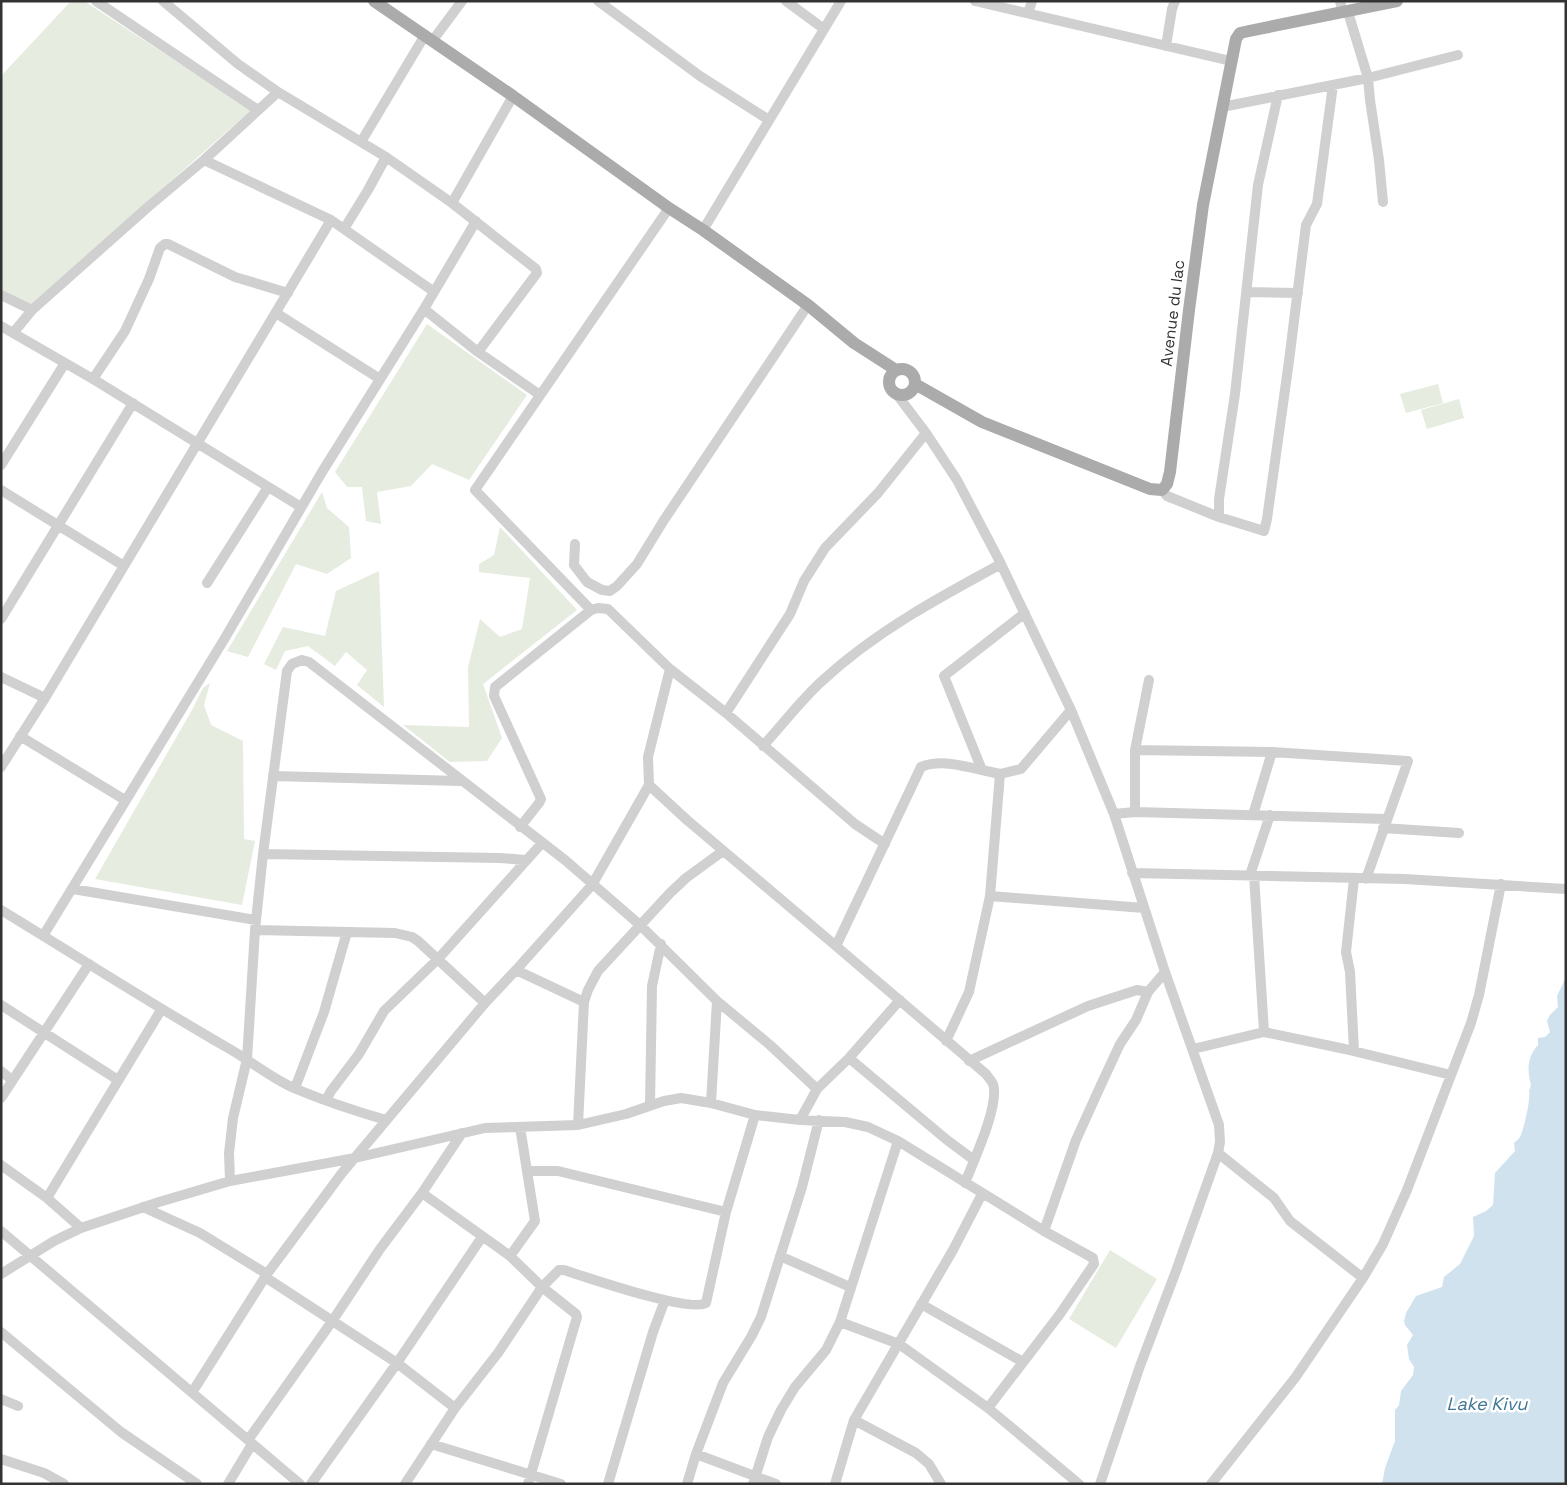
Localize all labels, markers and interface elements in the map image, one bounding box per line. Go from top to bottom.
street label: Avenue du lac [1156,259,1189,368]
water label: Lake Kivu [1447,1392,1528,1415]

